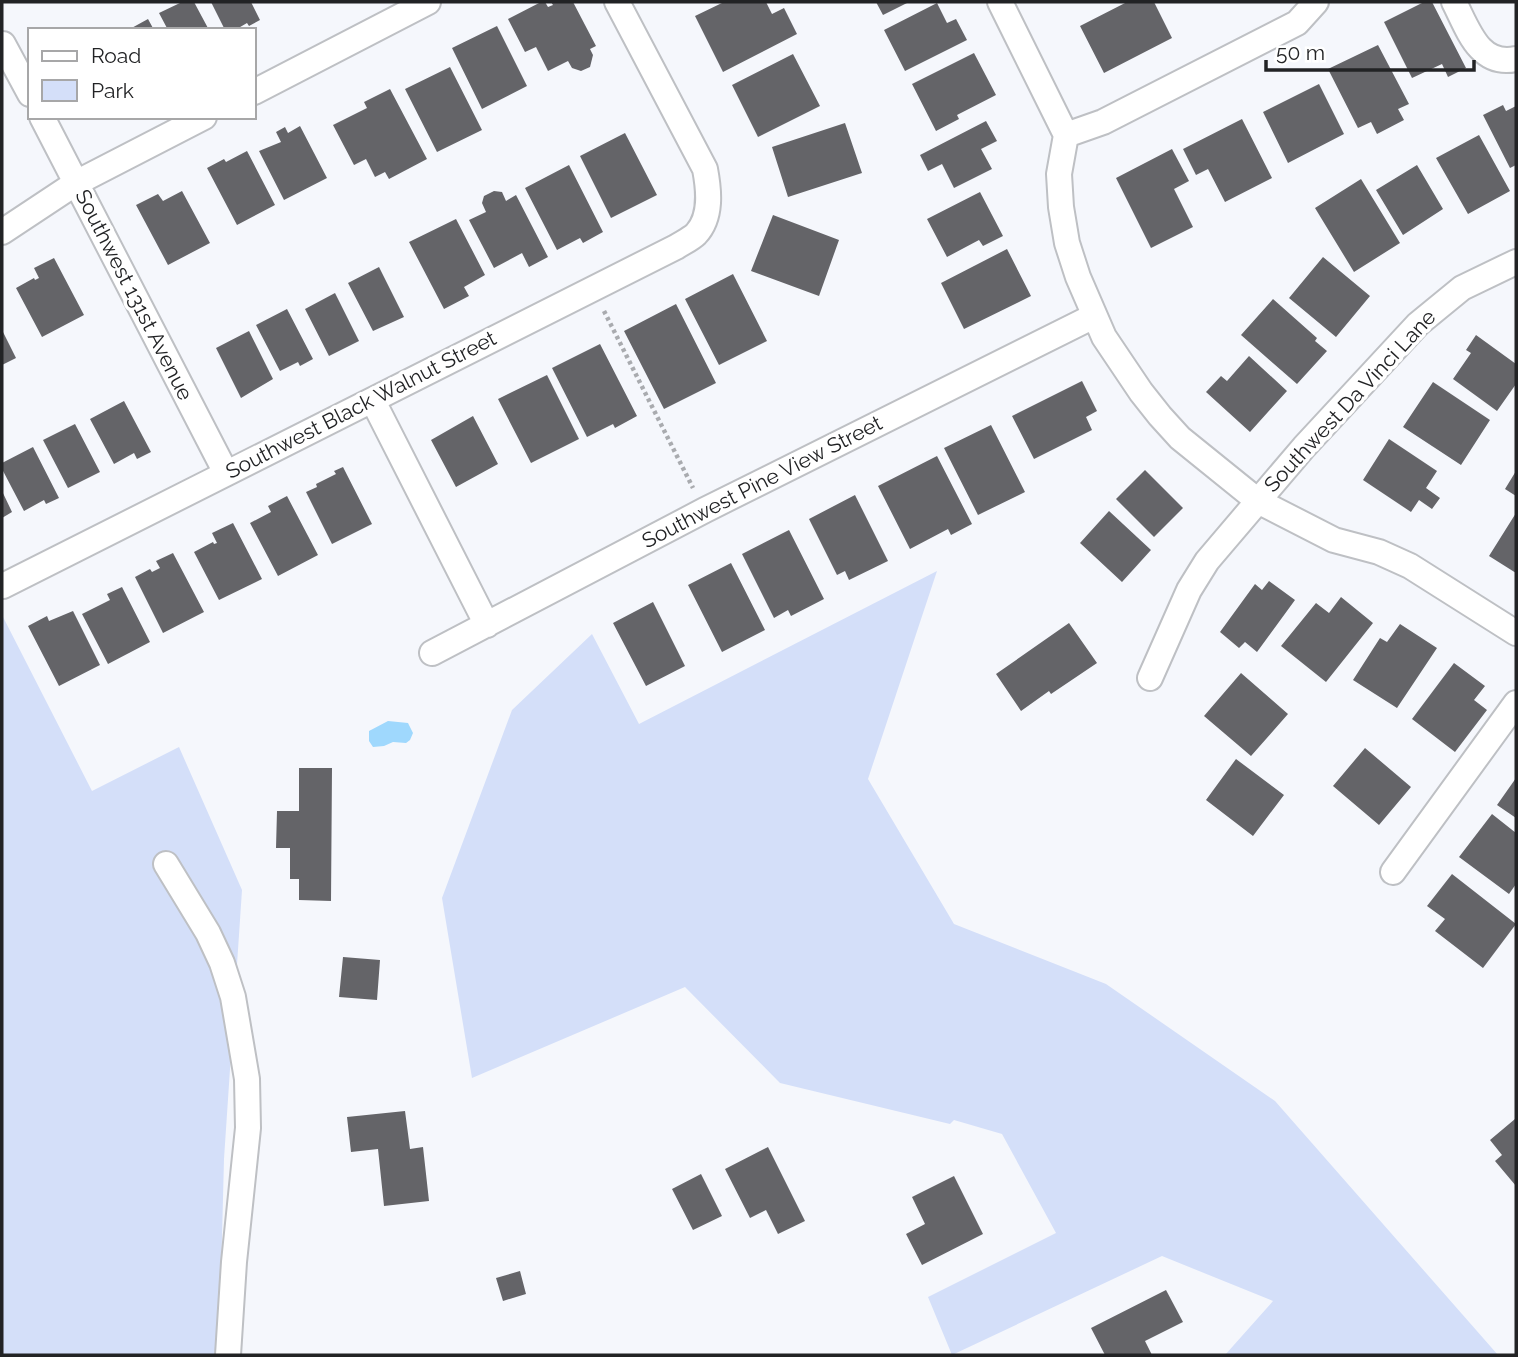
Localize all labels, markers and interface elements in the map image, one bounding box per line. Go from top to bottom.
legend [28,28,256,119]
scale bar [1266,28,1474,72]
text: 50 m [1276,40,1325,65]
text: Road [91,43,141,68]
text: Park [91,78,134,103]
street label: Southwest 131st Avenue [70,185,198,404]
street label: Southwest Da Vinci Lane [1259,304,1441,497]
street label: Southwest Black Walnut Street [221,325,500,484]
street label: Southwest Pine View Street [638,410,886,553]

